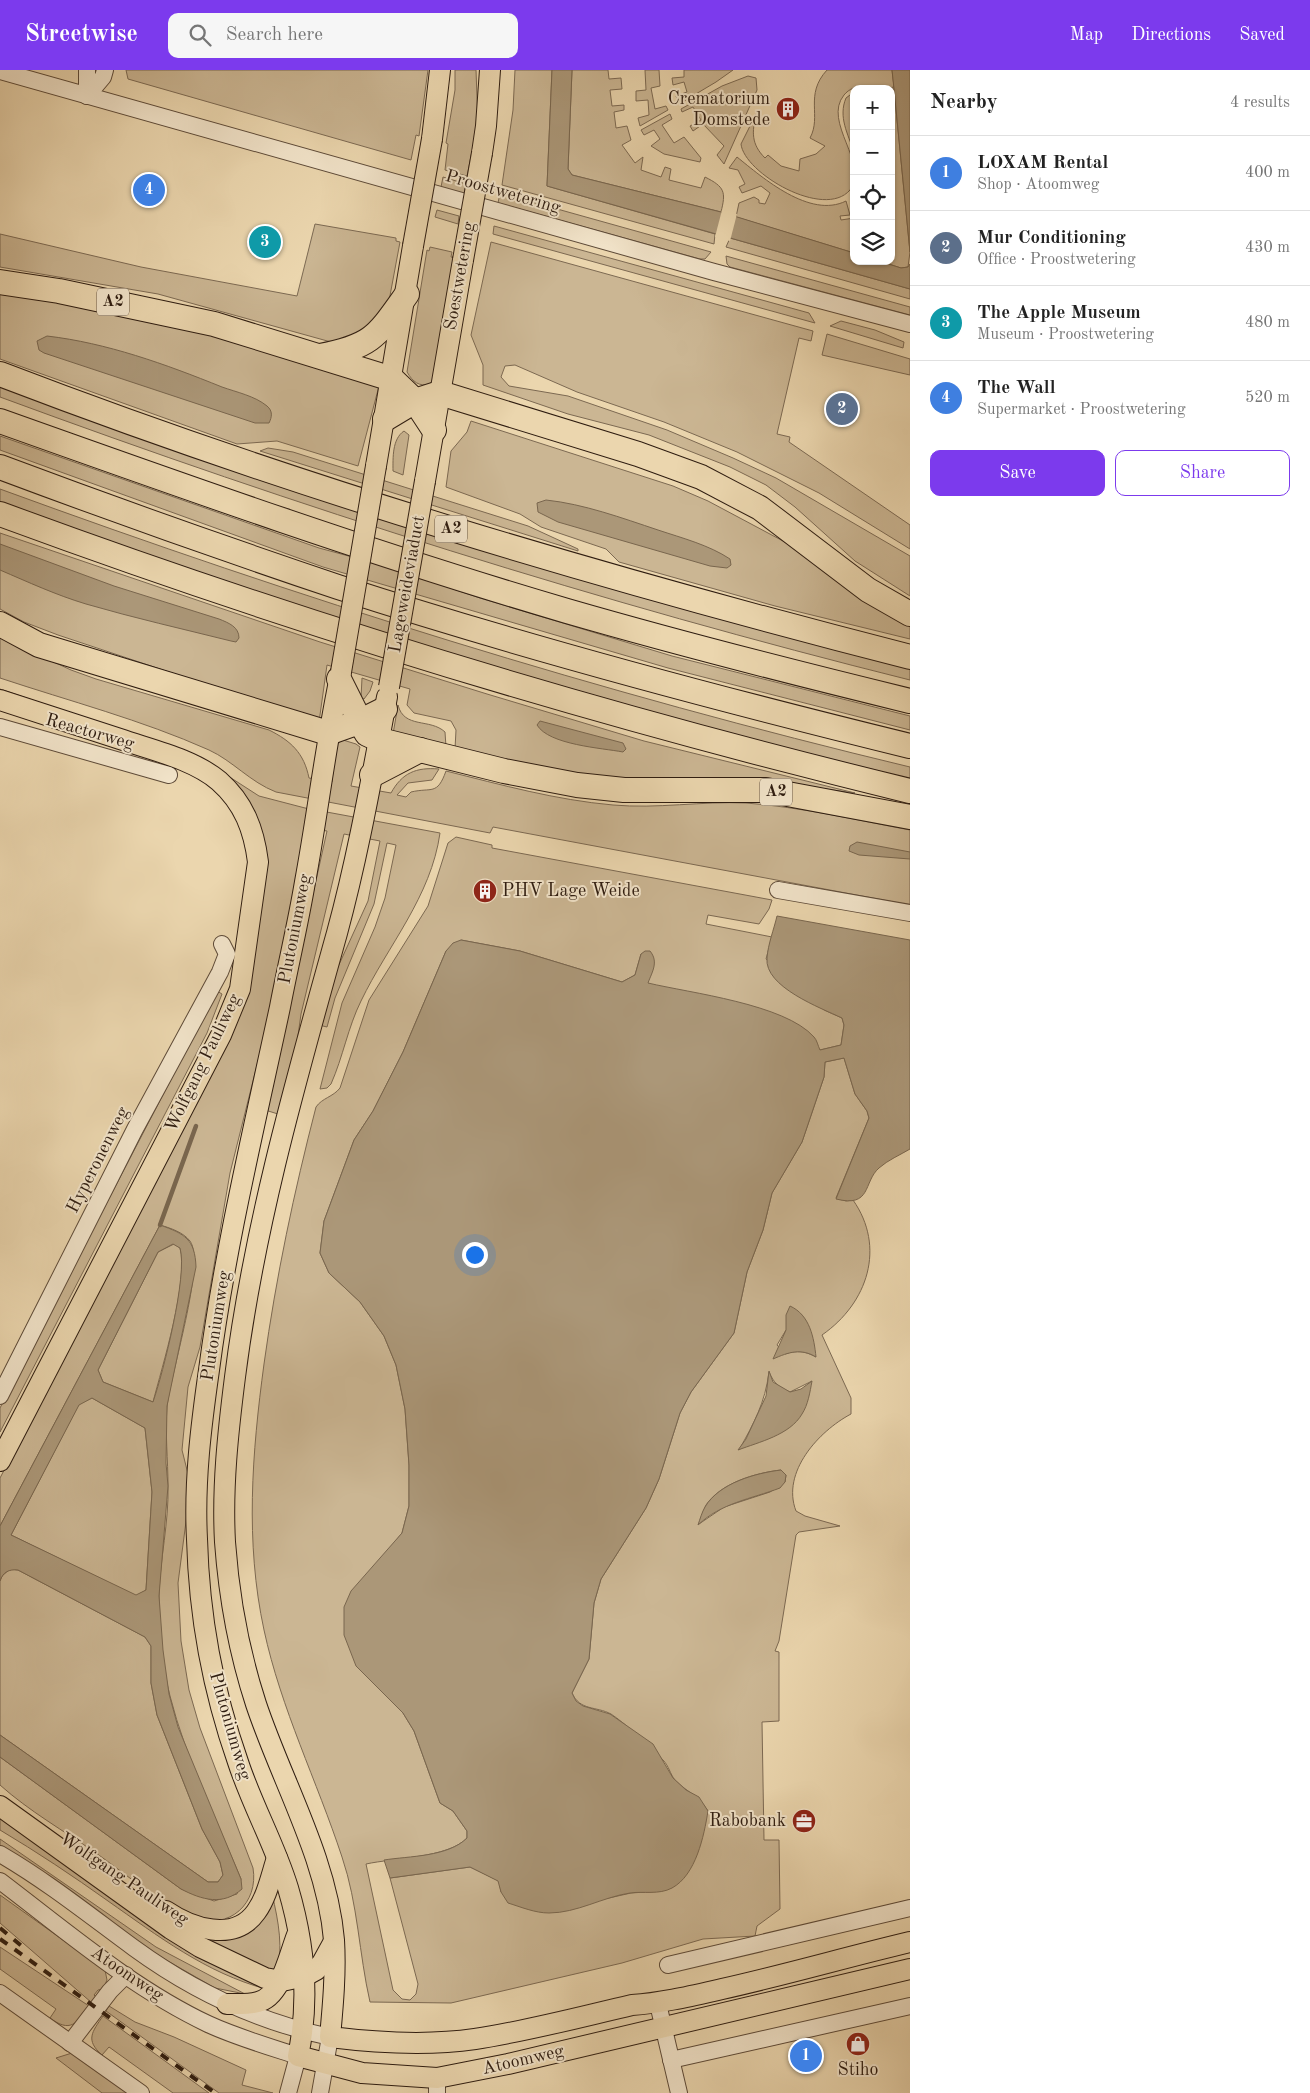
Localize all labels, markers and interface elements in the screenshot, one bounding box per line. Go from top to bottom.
search box [168,13,518,58]
icon: search [186,21,214,49]
text: Streetwise [25,23,138,47]
text: Search here [226,26,323,45]
text: Map [1070,26,1103,44]
text: Directions [1131,26,1211,44]
text: Saved [1239,26,1285,44]
map controls [850,85,895,265]
button: + [850,85,895,130]
place label: Crematorium Domstede [668,90,770,129]
text: Nearby [930,92,998,113]
text: 4 results [1230,95,1290,111]
building icon: Crematorium Domstede [775,96,801,122]
button: − [850,130,895,175]
text: LOXAM Rental [977,154,1108,173]
text: 1 [941,165,951,181]
text: 400 m [1245,165,1290,181]
street label: Proostwetering [443,167,563,217]
pin: 4 [133,171,165,209]
button: locate [850,175,895,220]
text: Shop · Atoomweg [977,177,1099,193]
street label: Soestwetering [442,220,478,332]
button: layers [850,220,895,265]
pin: 3 [249,223,281,261]
text: Mur Conditioning [977,229,1126,248]
text: 2 [941,240,951,256]
text: 430 m [1245,240,1290,256]
text: Office · Proostwetering [977,252,1136,268]
road number: A2 [97,288,129,316]
text: The Apple Museum [977,304,1141,323]
text: 3 [941,315,951,331]
text: 480 m [1245,315,1290,331]
text: Museum · Proostwetering [977,327,1154,343]
text: The Wall [977,379,1056,398]
pin: 2 [826,390,858,428]
text: 4 [941,390,951,406]
text: 520 m [1245,390,1290,406]
text: Supermarket · Proostwetering [977,402,1186,418]
button: Save [930,450,1105,496]
button: Share [1115,450,1290,496]
street label: Lageweideviaduct [386,514,428,654]
road number: A2 [435,516,467,542]
street label: Reactorweg [43,711,137,753]
road number: A2 [760,779,792,806]
street label: Plutoniumweg [276,872,315,985]
building icon: PHV Lage Weide [472,878,498,904]
place label: PHV Lage Weide [502,882,640,900]
street label: Wolfgang Pauliweg [162,991,244,1135]
street label: Hyperonenweg [64,1104,133,1216]
your location [462,1242,488,1268]
street label: Plutoniumweg [198,1269,234,1382]
street label: Plutoniumweg [206,1670,254,1782]
office icon: Rabobank [791,1808,817,1834]
place label: Rabobank [709,1812,786,1830]
street label: Wolfgang Pauliweg [56,1829,192,1929]
street label: Atoomweg [87,1943,167,2005]
shop icon: Stiho [845,2031,871,2057]
pin: 1 [790,2037,822,2075]
street label: Atoomweg [480,2042,566,2078]
place label: Stiho [837,2061,879,2079]

